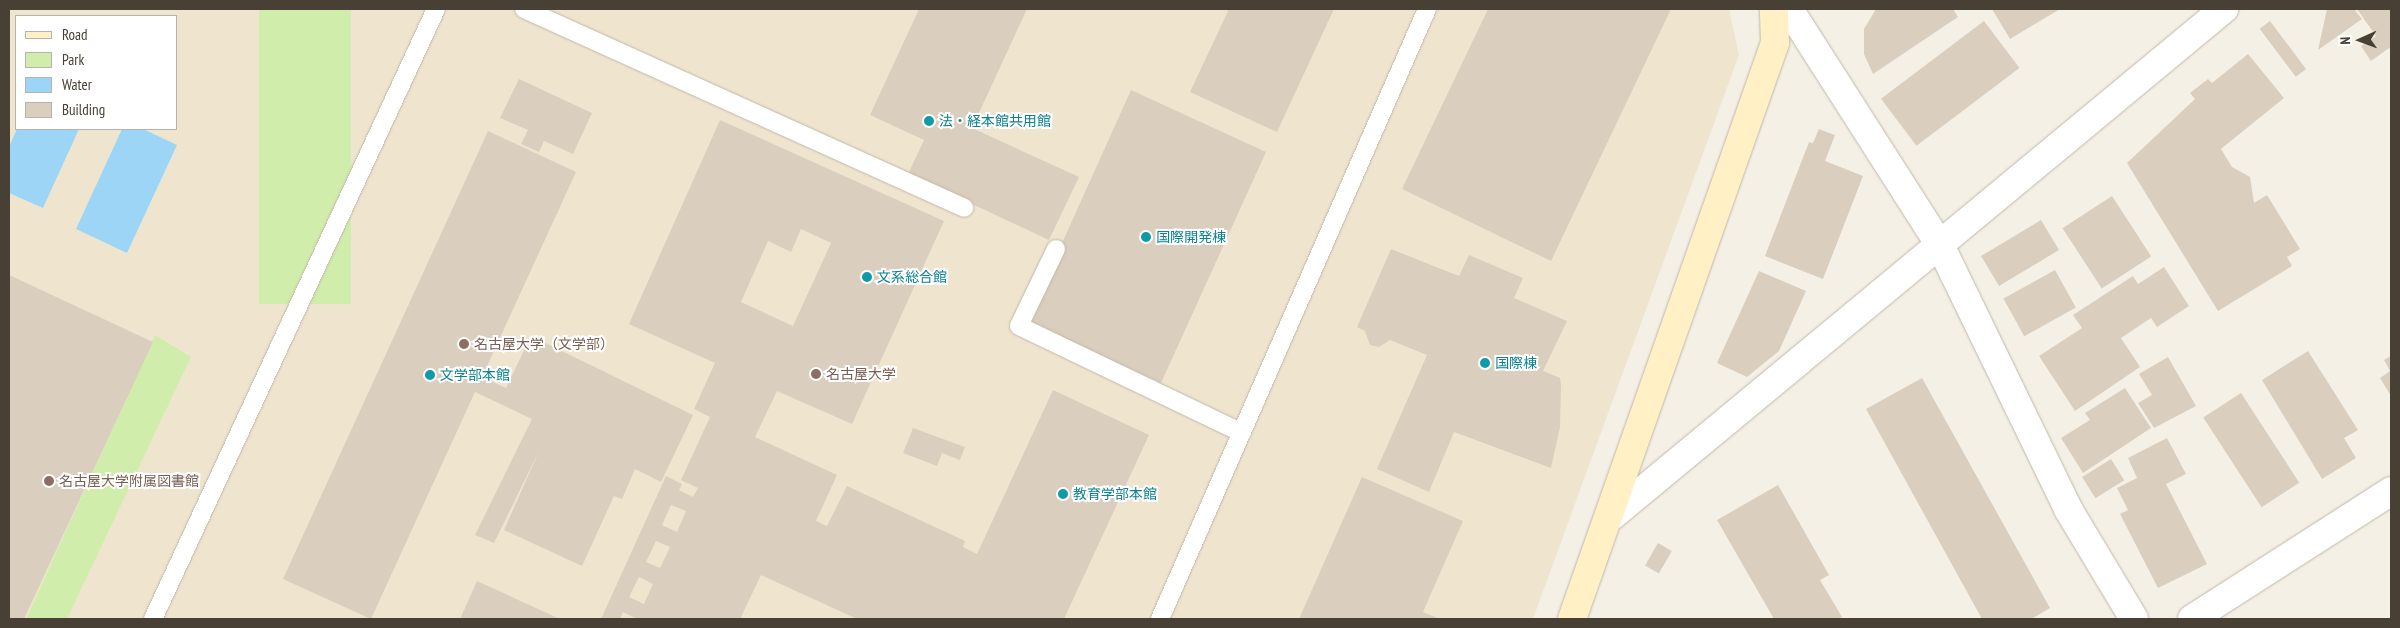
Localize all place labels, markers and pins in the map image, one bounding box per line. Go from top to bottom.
place label: 法・経本館共用館 [939,113,1051,129]
marker: 法・経本館共用館 [923,115,935,127]
place label: 国際開発棟 [1156,229,1226,245]
marker: 国際開発棟 [1140,231,1152,243]
place label: 文系総合館 [877,269,947,285]
marker: 文系総合館 [861,271,873,283]
place label: 名古屋大学（文学部） [474,336,614,352]
marker: 名古屋大学（文学部） [458,338,470,350]
place label: 国際棟 [1495,355,1537,371]
marker: 国際棟 [1479,357,1491,369]
place label: 名古屋大学 [826,366,896,382]
place label: 文学部本館 [440,367,510,383]
marker: 名古屋大学 [810,368,822,380]
marker: 文学部本館 [424,369,436,381]
place label: 名古屋大学附属図書館 [59,473,199,489]
marker: 名古屋大学附属図書館 [43,475,55,487]
place label: 教育学部本館 [1073,486,1157,502]
marker: 教育学部本館 [1057,488,1069,500]

